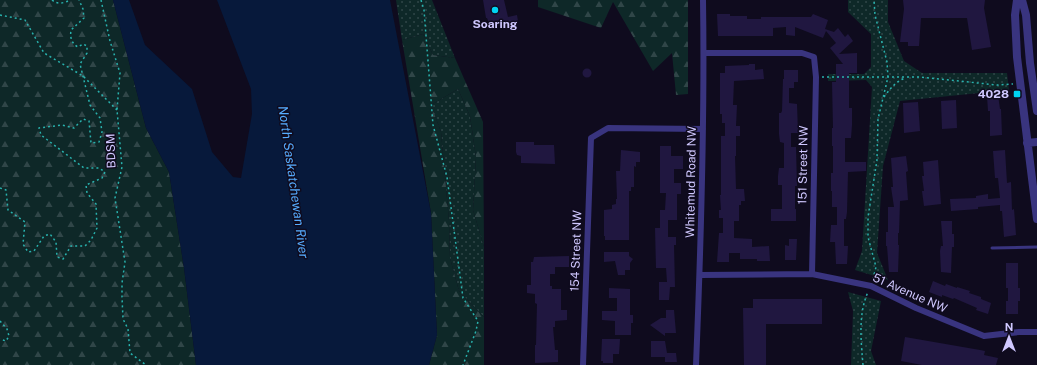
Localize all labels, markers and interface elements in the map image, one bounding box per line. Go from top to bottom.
marker: Soaring [490,5,500,15]
place label: Soaring [473,17,518,31]
place label: 4028 [978,87,1009,101]
marker: 4028 [1012,89,1022,99]
water label: North Saskatchewan River [275,105,312,259]
street label: Whitemud Road NW [683,125,699,238]
street label: 151 Street NW [795,125,811,205]
street label: BDSM [103,133,119,169]
street label: 154 Street NW [568,209,584,292]
street label: 51 Avenue NW [871,270,950,316]
north arrow [989,317,1029,357]
text: N [1005,321,1013,333]

